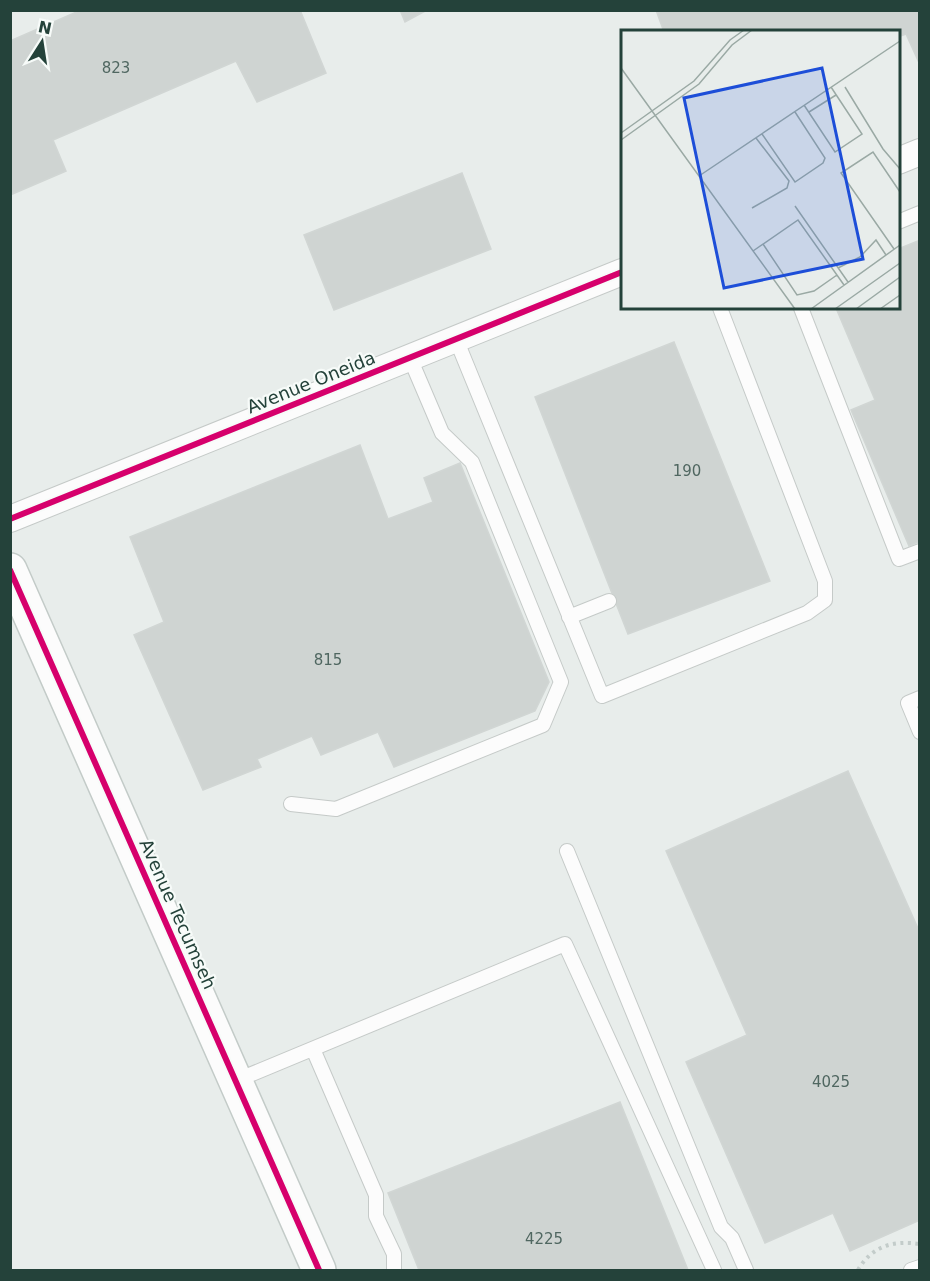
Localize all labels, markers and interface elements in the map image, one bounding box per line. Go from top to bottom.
north arrow [12,12,72,72]
text: N [36,17,54,39]
inset map [621,30,900,309]
house number: 823 [102,59,130,77]
street label: Avenue Oneida [244,347,378,417]
house number: 190 [673,462,701,480]
house number: 815 [314,651,342,669]
street label: Avenue Tecumseh [135,836,221,992]
house number: 4025 [812,1073,850,1091]
house number: 4225 [525,1230,563,1248]

